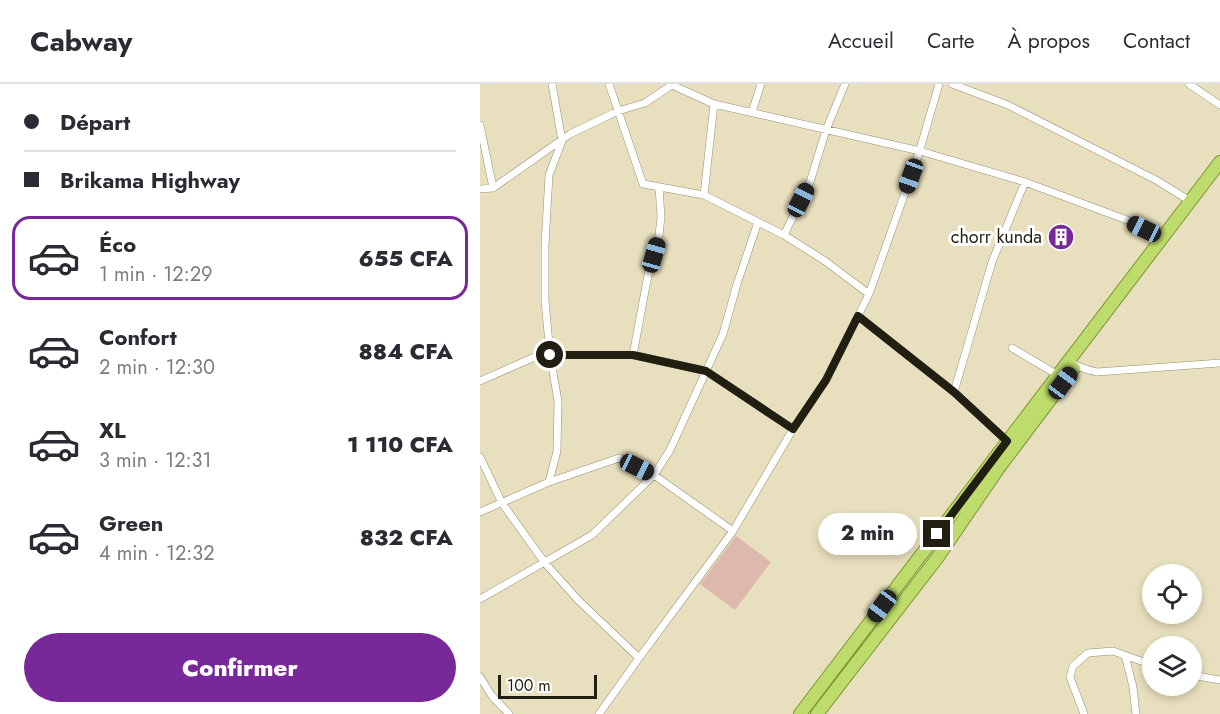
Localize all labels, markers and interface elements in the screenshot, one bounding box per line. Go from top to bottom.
text: Cabway [30,21,132,62]
text: Accueil [828,26,894,56]
text: Carte [927,26,975,56]
text: À propos [1008,26,1090,56]
text: Contact [1123,26,1190,56]
text: Départ [60,106,130,138]
car [896,156,926,196]
text: Brikama Highway [60,164,240,196]
car [785,180,817,220]
car [1124,213,1164,245]
building icon: chorr kunda [1046,222,1076,252]
place label: chorr kunda [951,224,1042,250]
text: Éco [99,228,136,260]
icon: car [27,231,81,285]
car [640,235,668,275]
text: 655 CFA [358,242,453,274]
text: 1 min · 12:29 [99,260,213,289]
text: Confort [99,321,177,353]
icon: car [27,324,81,378]
text: 884 CFA [359,335,453,367]
route start [536,341,563,368]
text: 2 min · 12:30 [99,353,215,382]
car [1045,363,1081,403]
text: XL [99,414,126,446]
icon: car [27,417,81,471]
text: 1 110 CFA [347,428,453,460]
text: 3 min · 12:31 [99,446,212,475]
car [617,451,657,483]
text: Green [99,507,163,539]
icon: car [27,510,81,564]
callout: 2 min [817,513,916,555]
text: 2 min [841,519,894,548]
route end [923,520,950,547]
text: 832 CFA [360,521,453,553]
text: 4 min · 12:32 [99,539,215,568]
map controls [1142,564,1202,696]
button: locate [1142,564,1202,624]
car [864,586,900,626]
button: Confirmer [24,633,456,702]
button: layers [1142,636,1202,696]
scale bar [498,672,597,700]
text: 100 m [507,674,551,697]

